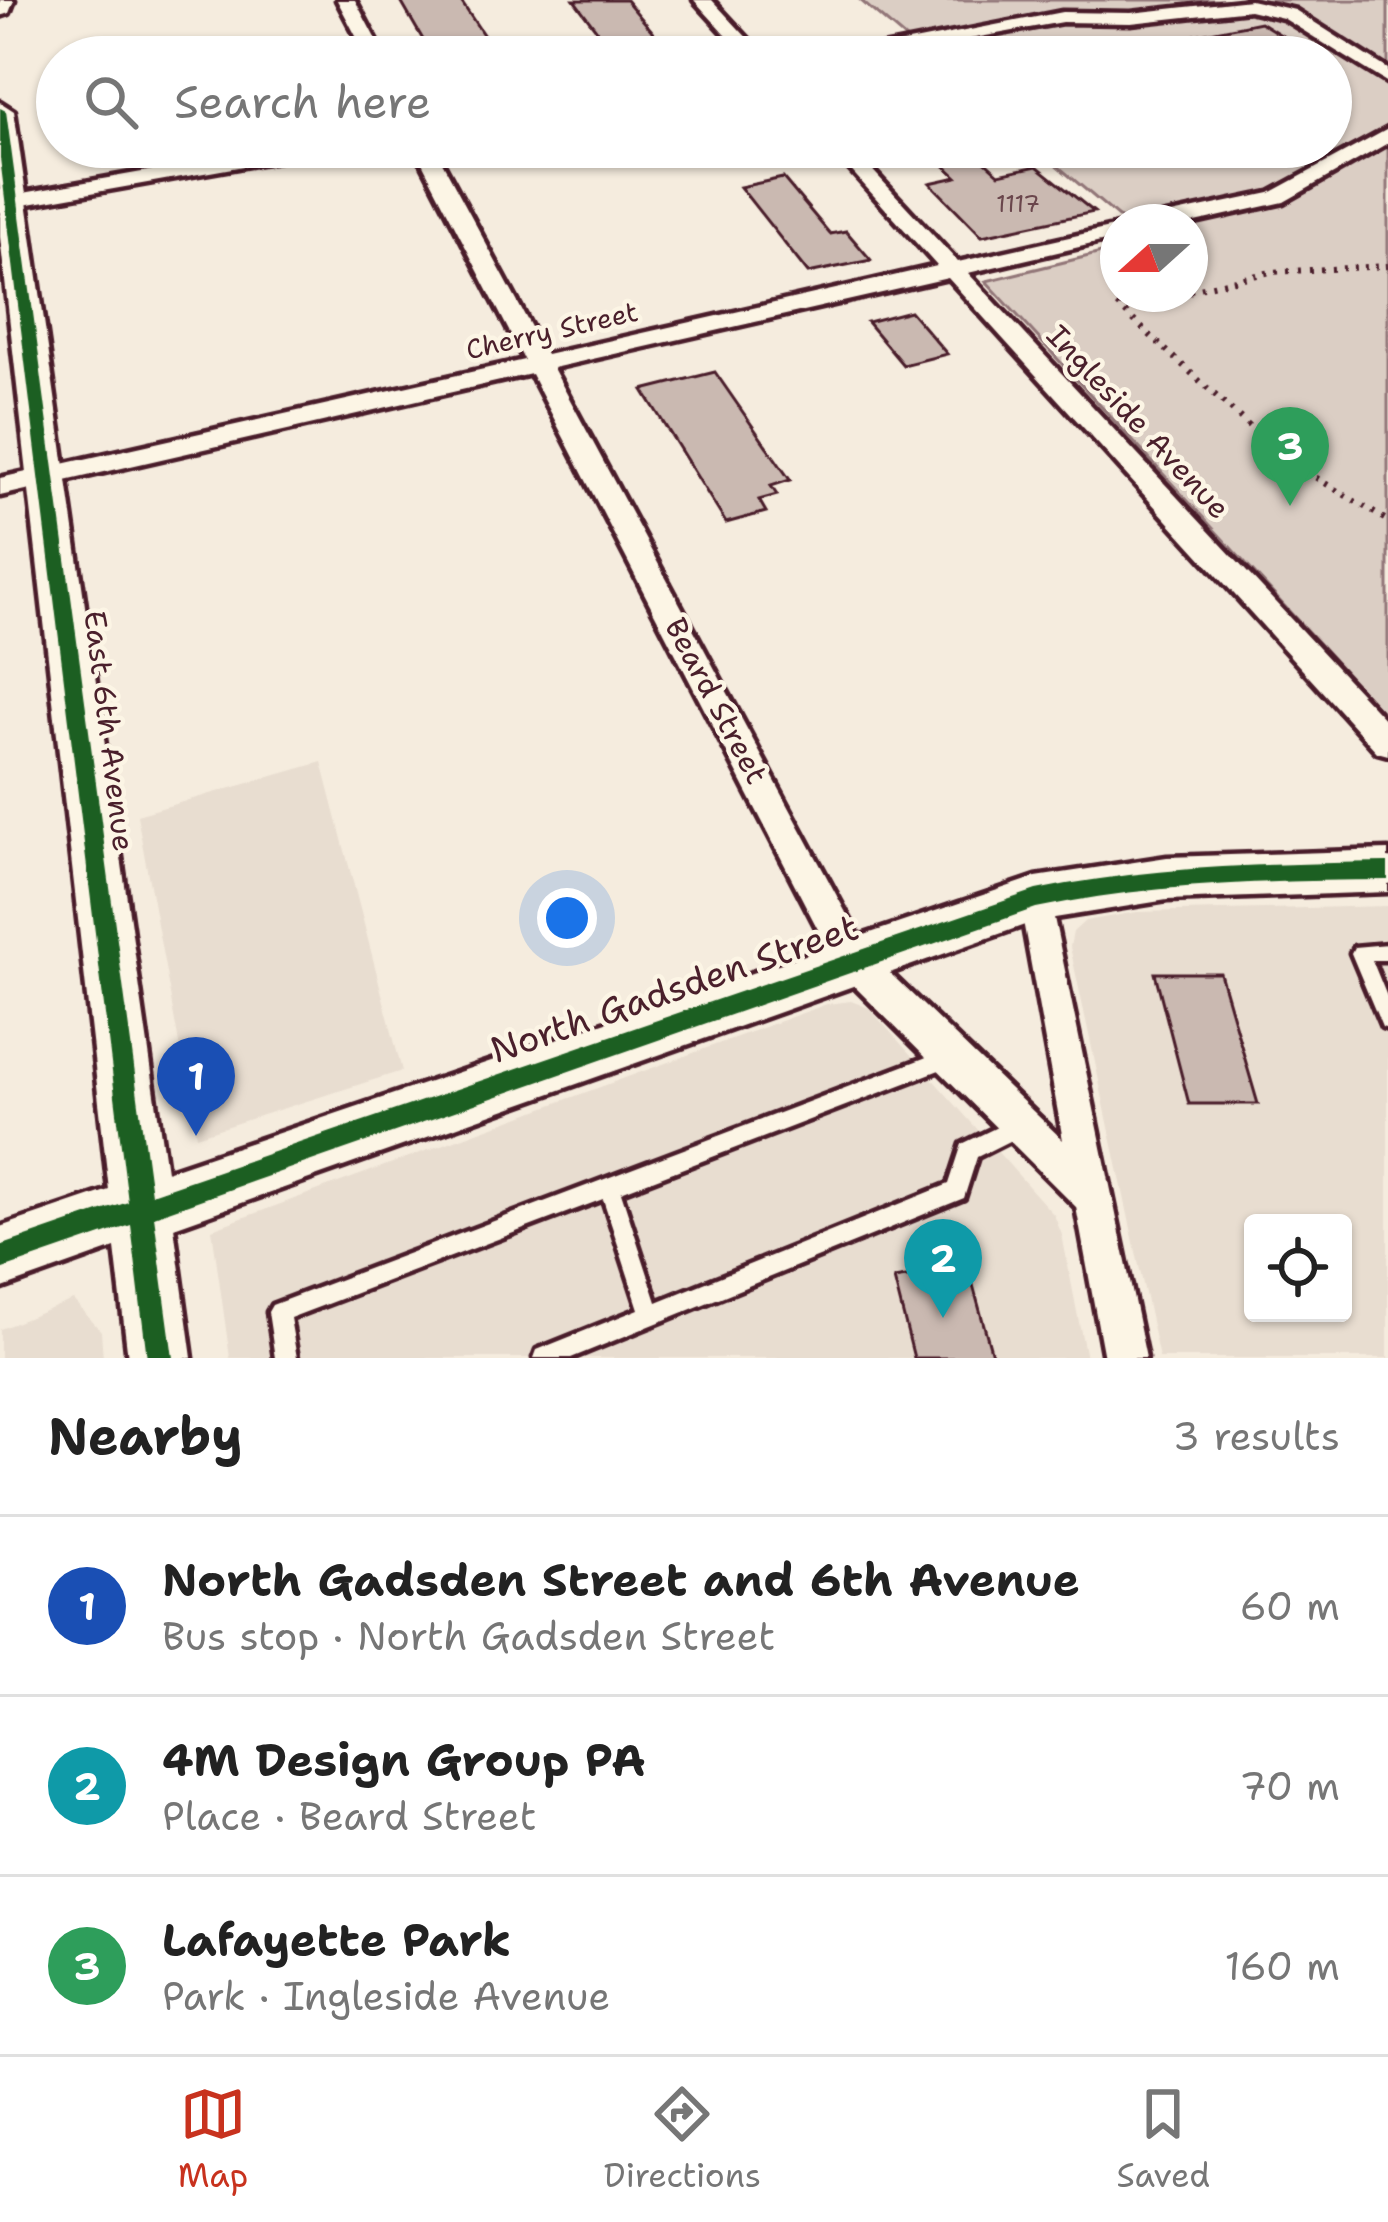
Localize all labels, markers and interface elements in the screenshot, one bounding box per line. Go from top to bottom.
search box [36,36,1352,168]
icon: search [78,69,144,135]
text: Search here [174,72,431,132]
house number: 1117 [996,188,1040,220]
north arrow [1100,204,1208,312]
street label: Cherry Street [462,293,642,368]
street label: Ingleside Avenue [1038,316,1239,528]
pin: 3 [1251,407,1329,506]
street label: East 6th Avenue [74,608,145,854]
street label: Beard Street [655,610,777,791]
your location [537,888,597,948]
street label: North Gadsden Street [484,902,865,1074]
pin: 1 [157,1037,235,1136]
map controls [1244,1214,1352,1322]
button: locate [1244,1214,1352,1322]
pin: 2 [904,1219,982,1318]
text: Nearby [48,1402,243,1470]
text: 3 results [1173,1410,1340,1462]
text: North Gadsden Street and 6th Avenue [162,1550,1080,1610]
text: 1 [78,1580,96,1632]
text: 60 m [1240,1580,1340,1632]
text: Bus stop · North Gadsden Street [162,1610,775,1662]
text: 4M Design Group PA [162,1730,646,1790]
text: 2 [73,1760,101,1812]
text: 70 m [1239,1760,1340,1812]
text: Place · Beard Street [162,1790,537,1842]
text: Lafayette Park [162,1910,511,1970]
text: 3 [73,1940,101,1992]
text: 160 m [1225,1940,1340,1992]
text: Park · Ingleside Avenue [162,1970,610,2022]
tab: Map [178,2081,248,2198]
tab: Directions [604,2081,761,2198]
tab: Saved [1117,2081,1210,2198]

